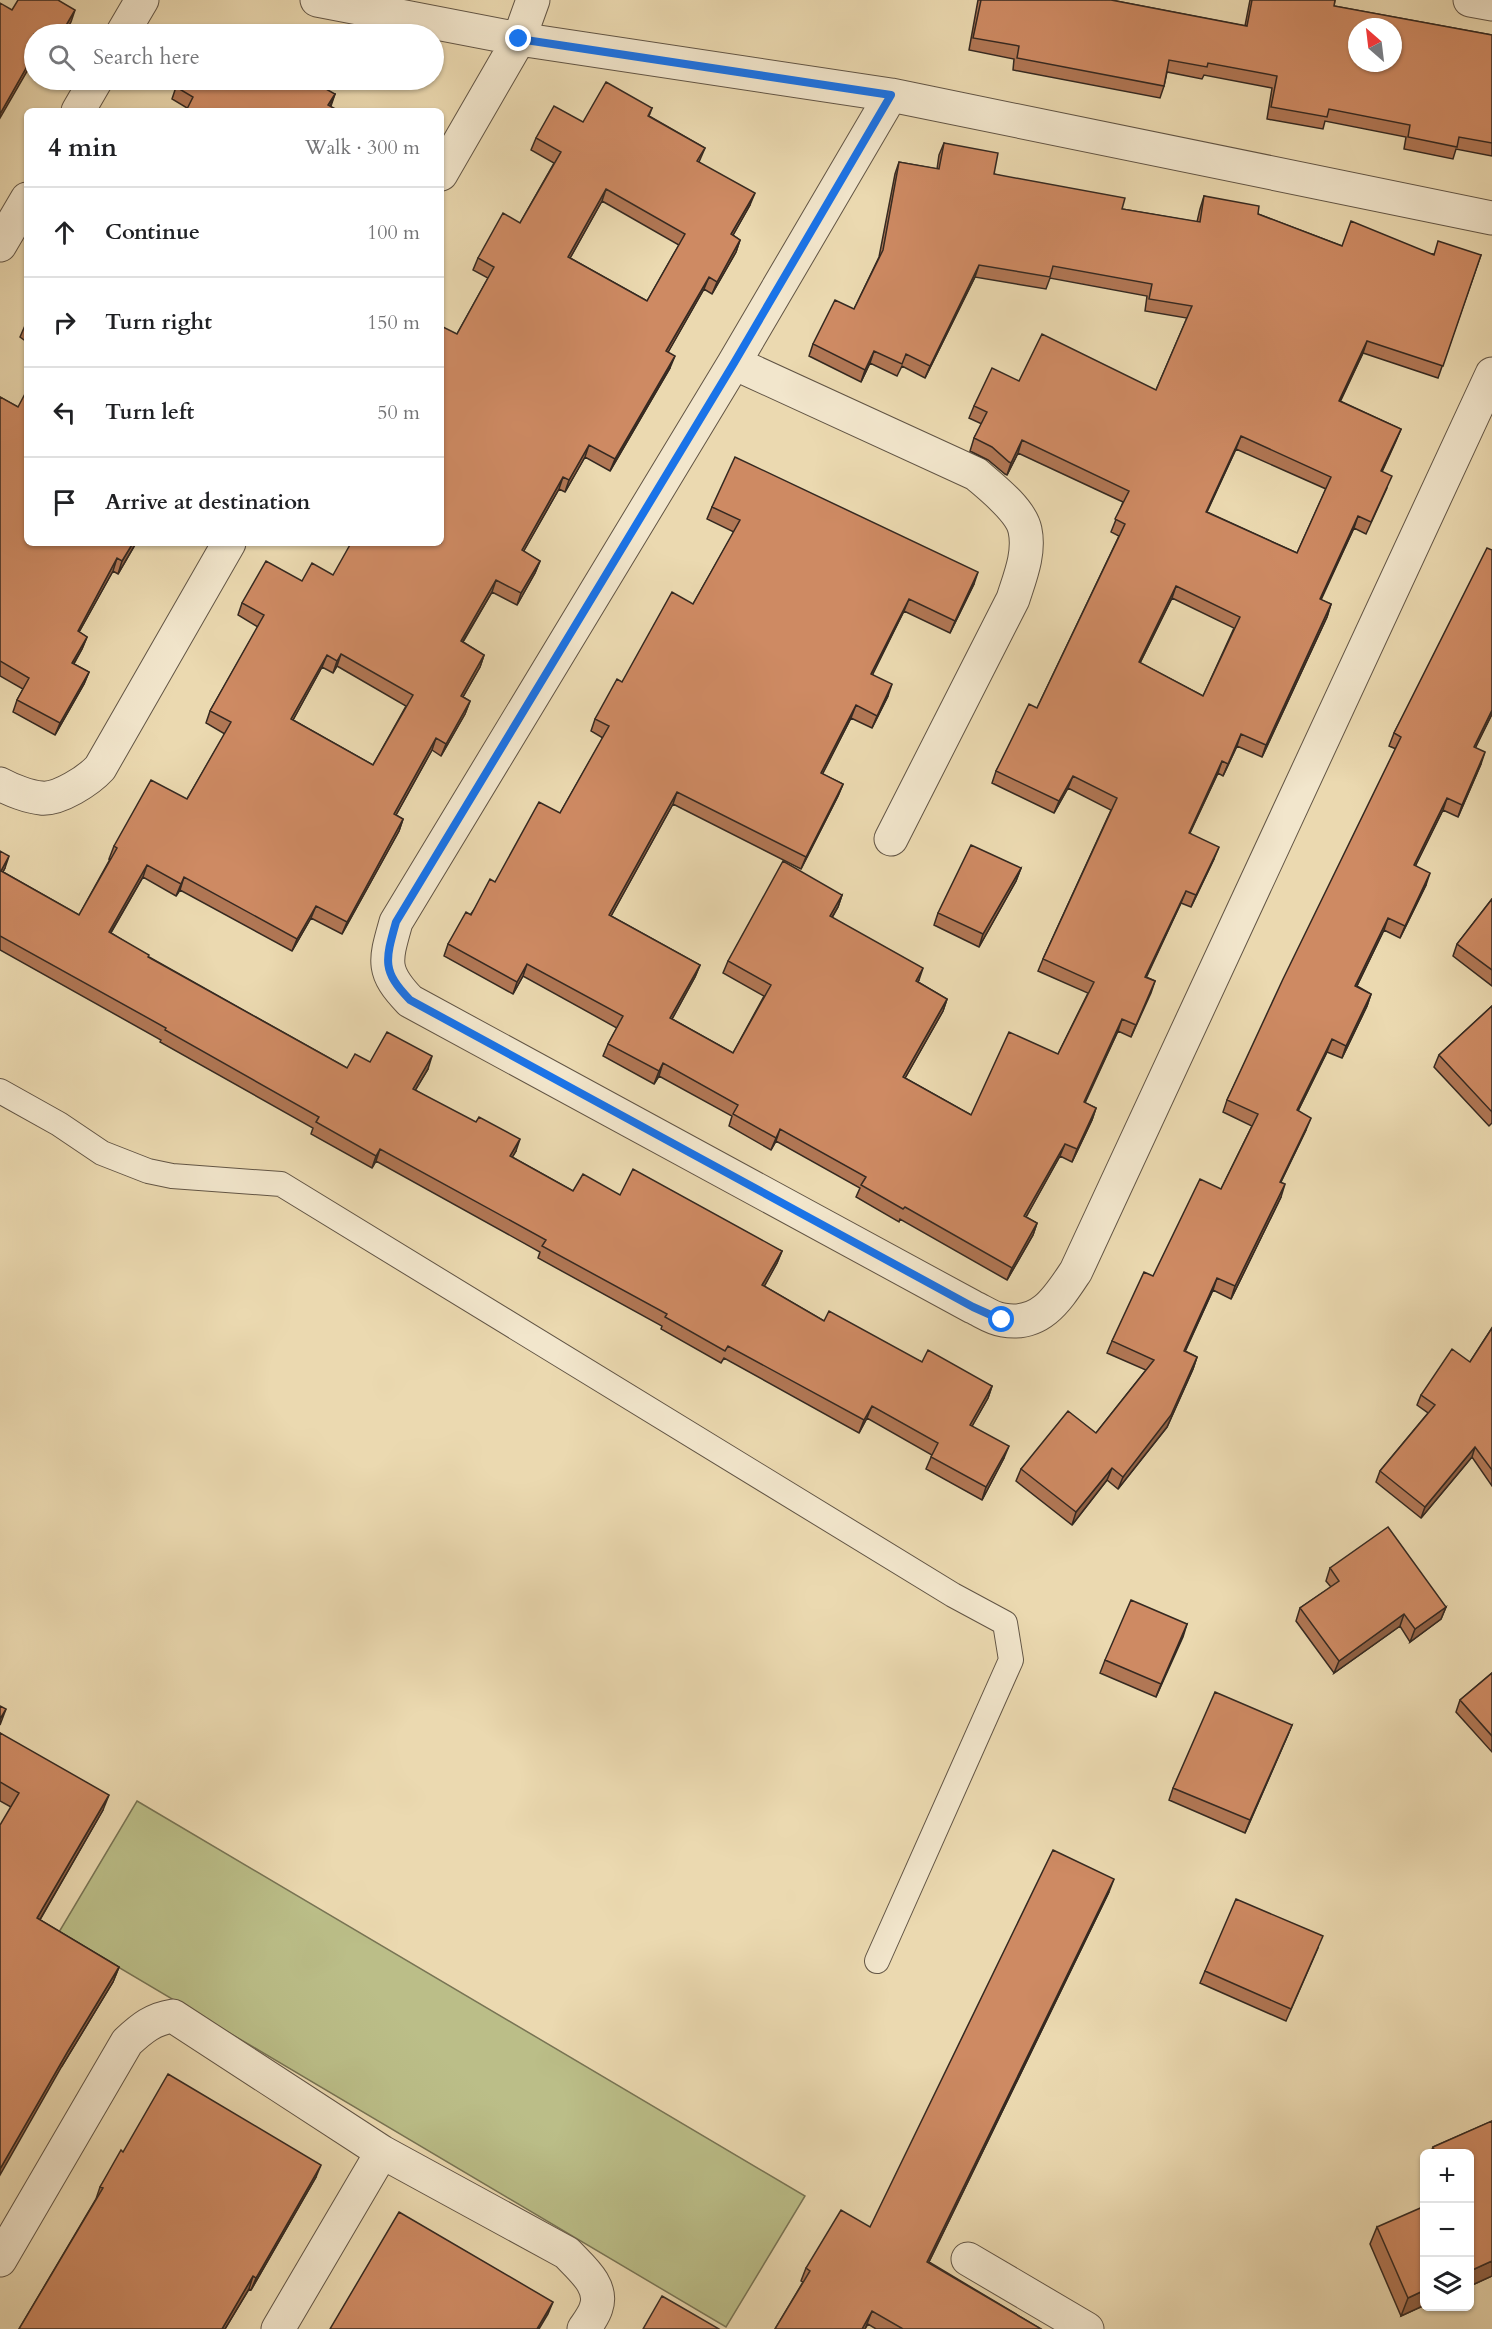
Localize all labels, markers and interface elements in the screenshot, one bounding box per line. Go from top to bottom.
north arrow [1348,18,1402,72]
search box [24,24,444,90]
route end [505,25,531,51]
icon: search [45,41,78,74]
text: Search here [93,42,200,72]
text: 4 min [48,130,117,165]
text: Walk · 300 m [305,134,420,161]
icon: ahead [48,216,81,249]
text: Continue [105,217,200,247]
text: 100 m [367,219,420,246]
icon: right [48,306,81,339]
text: Turn right [105,307,212,337]
text: 150 m [367,309,420,336]
icon: left [48,396,81,429]
text: Turn left [105,397,194,427]
text: 50 m [377,399,420,426]
icon: arrive [48,486,81,519]
text: Arrive at destination [105,487,310,517]
route start [988,1306,1014,1332]
map controls [1420,2149,1474,2311]
button: + [1420,2149,1474,2203]
button: − [1420,2203,1474,2257]
button: layers [1420,2257,1474,2311]

